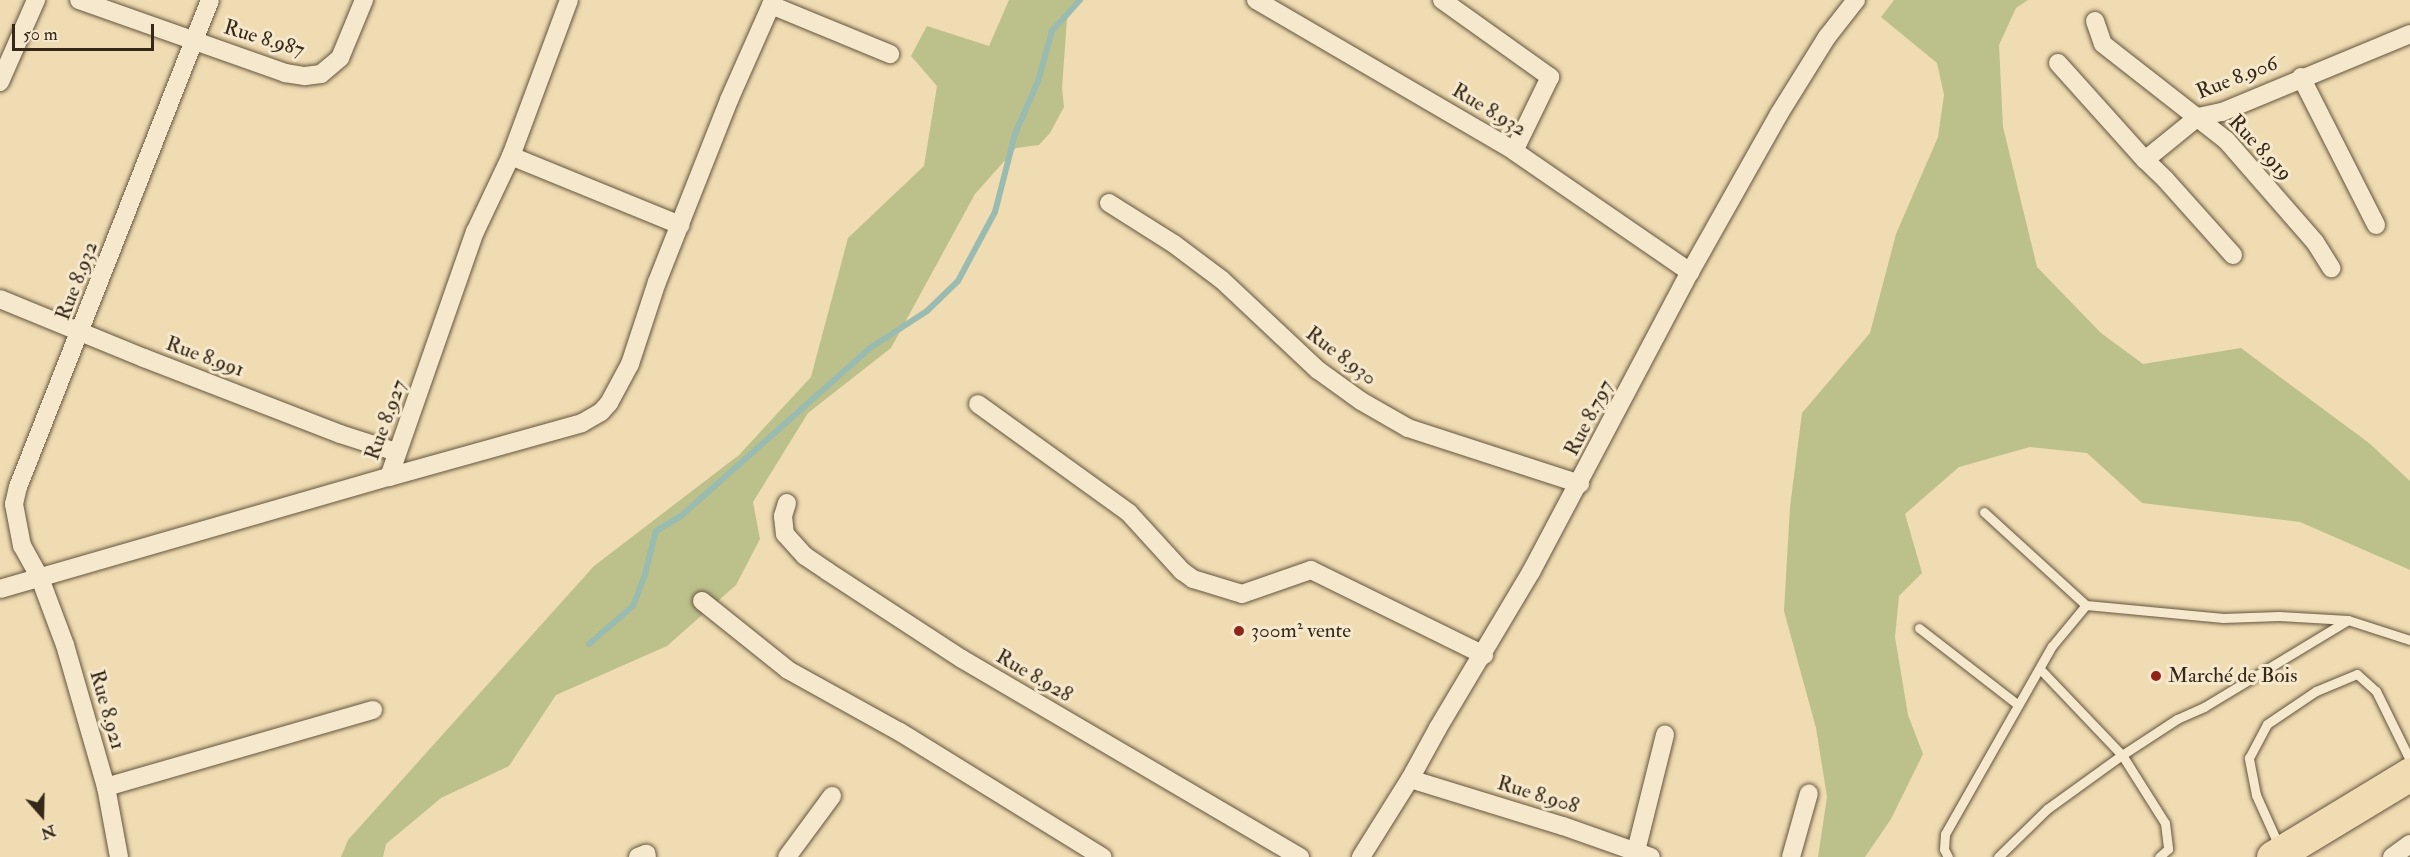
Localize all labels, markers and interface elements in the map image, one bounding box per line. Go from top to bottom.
scale bar [15,12,158,50]
street label: Rue 8.987 [221,15,307,63]
text: 50 m [23,23,58,46]
street label: Rue 8.906 [2193,51,2281,105]
street label: Rue 8.932 [1447,78,1531,142]
street label: Rue 8.919 [2223,110,2297,186]
street label: Rue 8.932 [50,238,104,324]
street label: Rue 8.930 [1301,321,1381,391]
street label: Rue 8.991 [162,331,248,383]
street label: Rue 8.927 [360,376,412,464]
street label: Rue 8.797 [1559,376,1619,460]
place label: 300m² vente [1251,618,1351,644]
marker: 300m² vente [1232,624,1246,638]
street label: Rue 8.928 [991,644,1077,708]
place label: Marché de Bois [2168,663,2297,689]
street label: Rue 8.921 [84,667,130,753]
marker: Marché de Bois [2149,669,2163,683]
street label: Rue 8.908 [1494,771,1582,819]
north arrow [12,785,72,845]
text: N [38,820,58,844]

